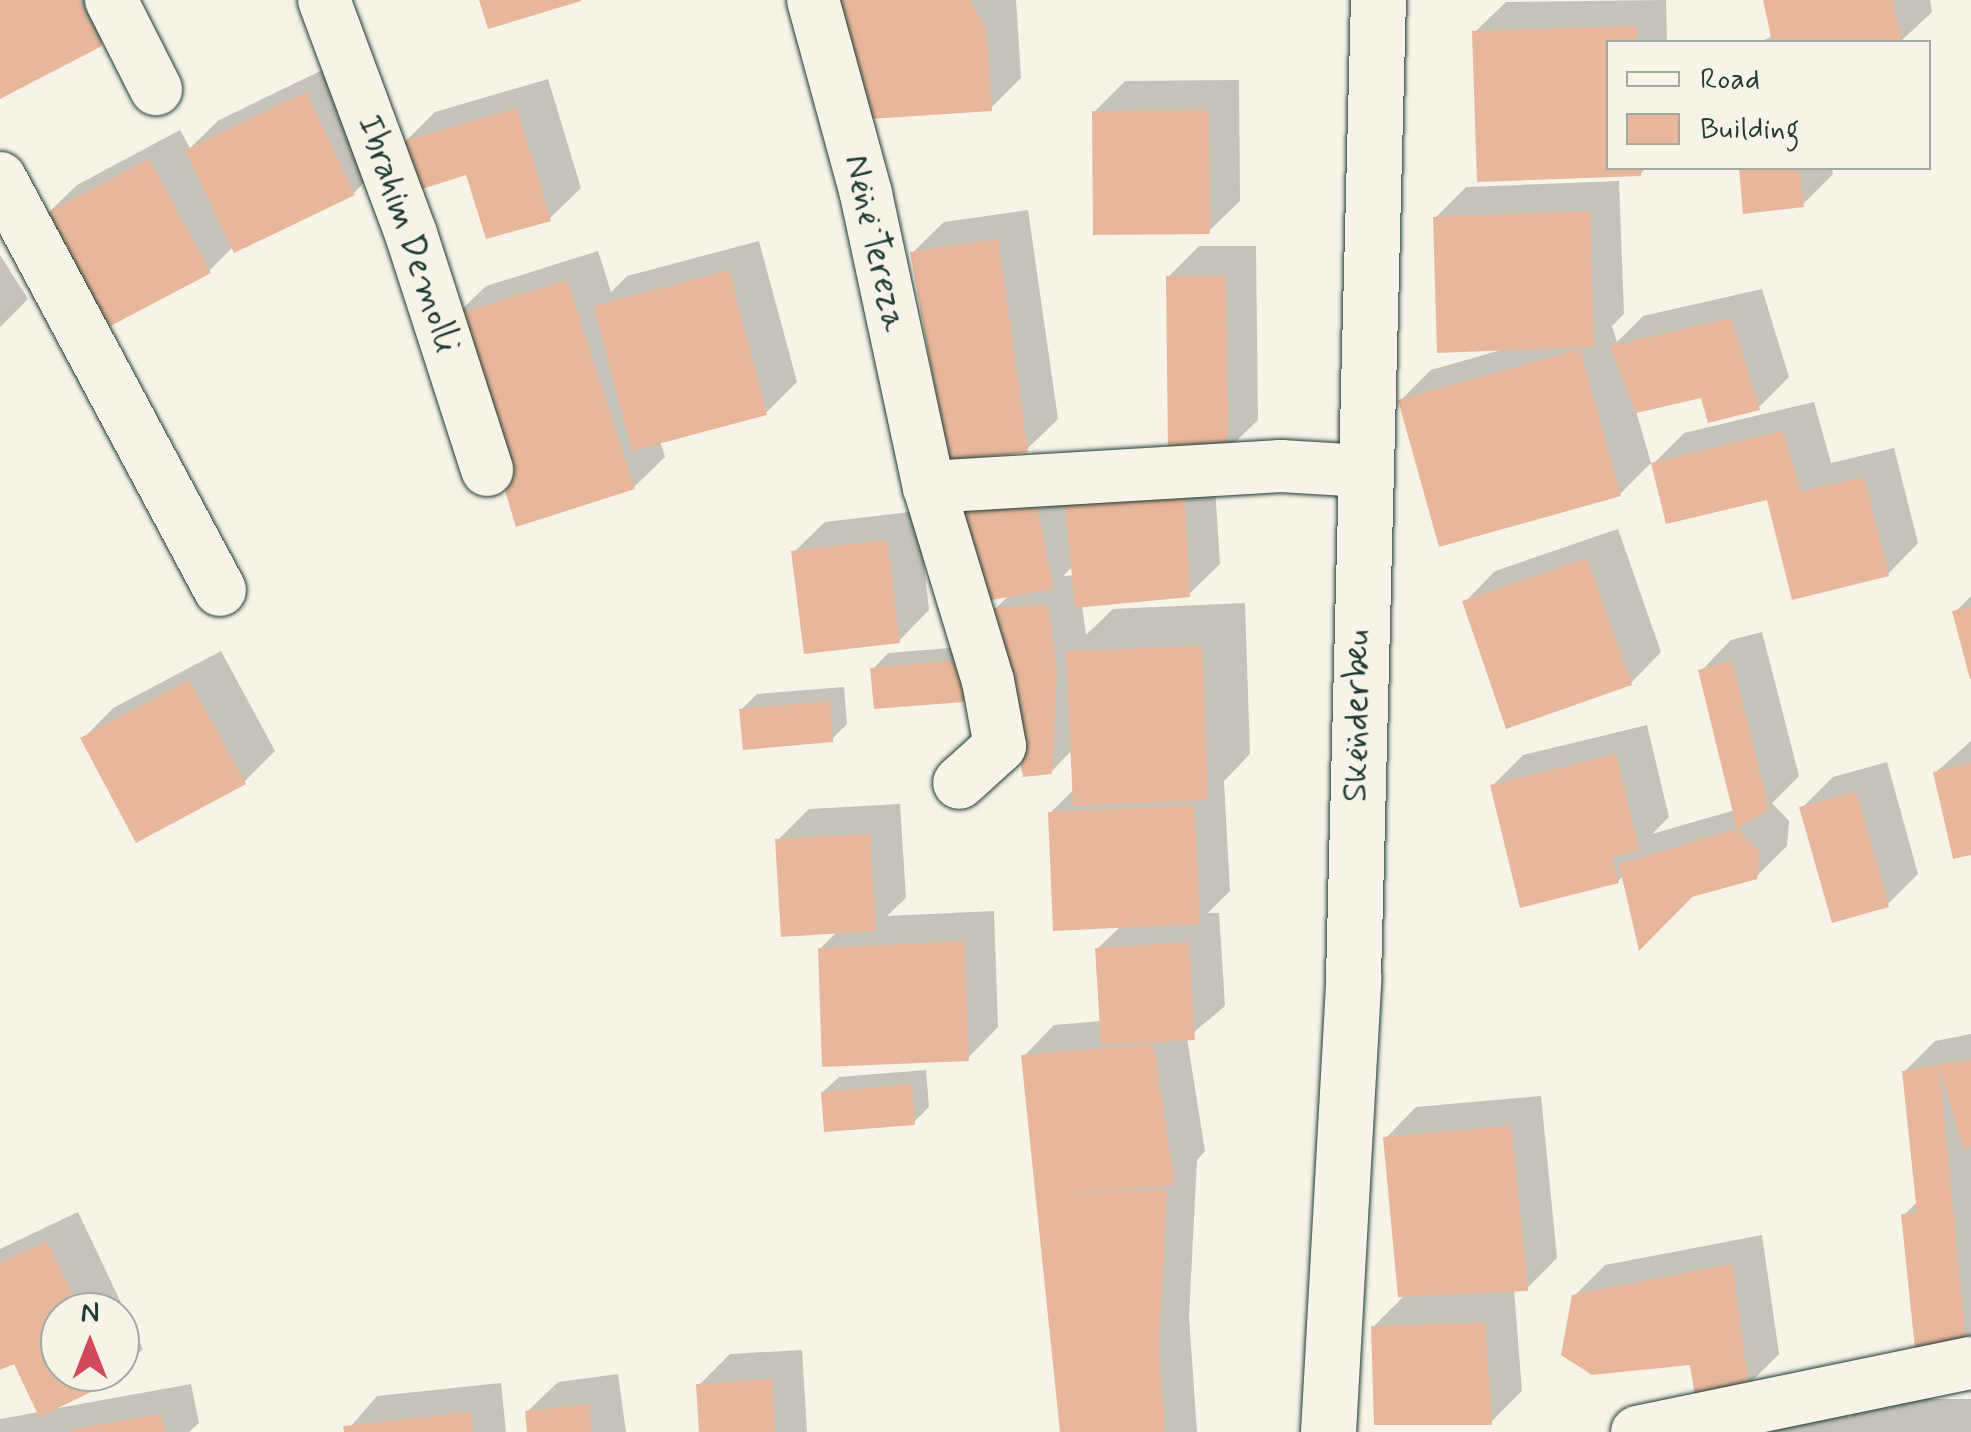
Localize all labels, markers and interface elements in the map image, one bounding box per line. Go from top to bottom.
legend [1606,40,1931,170]
text: Road [1700,60,1760,99]
text: Building [1700,110,1799,149]
street label: Ibrahim Demolli [349,113,467,355]
street label: Nënë Tereza [834,151,916,335]
street label: Skënderbeu [1335,630,1379,802]
north arrow [40,1292,140,1392]
text: N [81,1295,99,1332]

